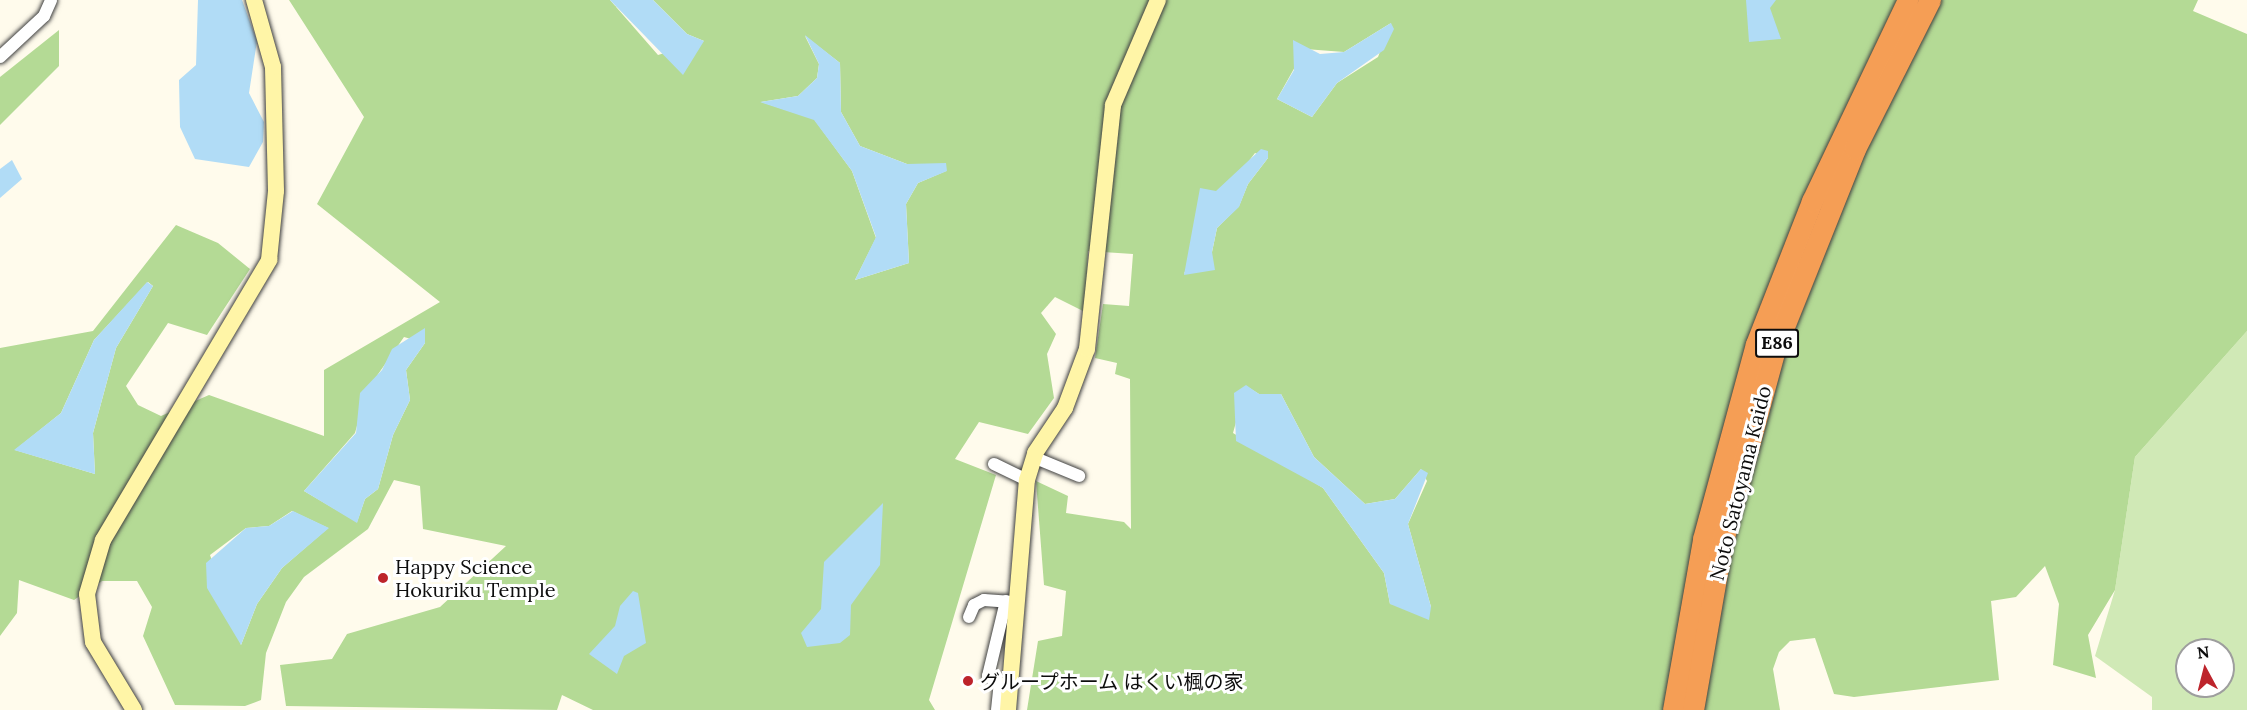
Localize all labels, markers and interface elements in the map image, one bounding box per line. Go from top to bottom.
road number: E86 [1754,328,1800,358]
street label: Noto Satoyama Kaido [1704,383,1776,583]
place label: Happy Science Hokuriku Temple [395,554,556,601]
marker: Happy Science Hokuriku Temple [376,571,390,585]
north arrow [2175,638,2235,698]
text: N [2196,641,2210,663]
place label: グループホーム はくい楓の家 [980,669,1245,693]
marker: グループホーム はくい楓の家 [961,674,975,688]

